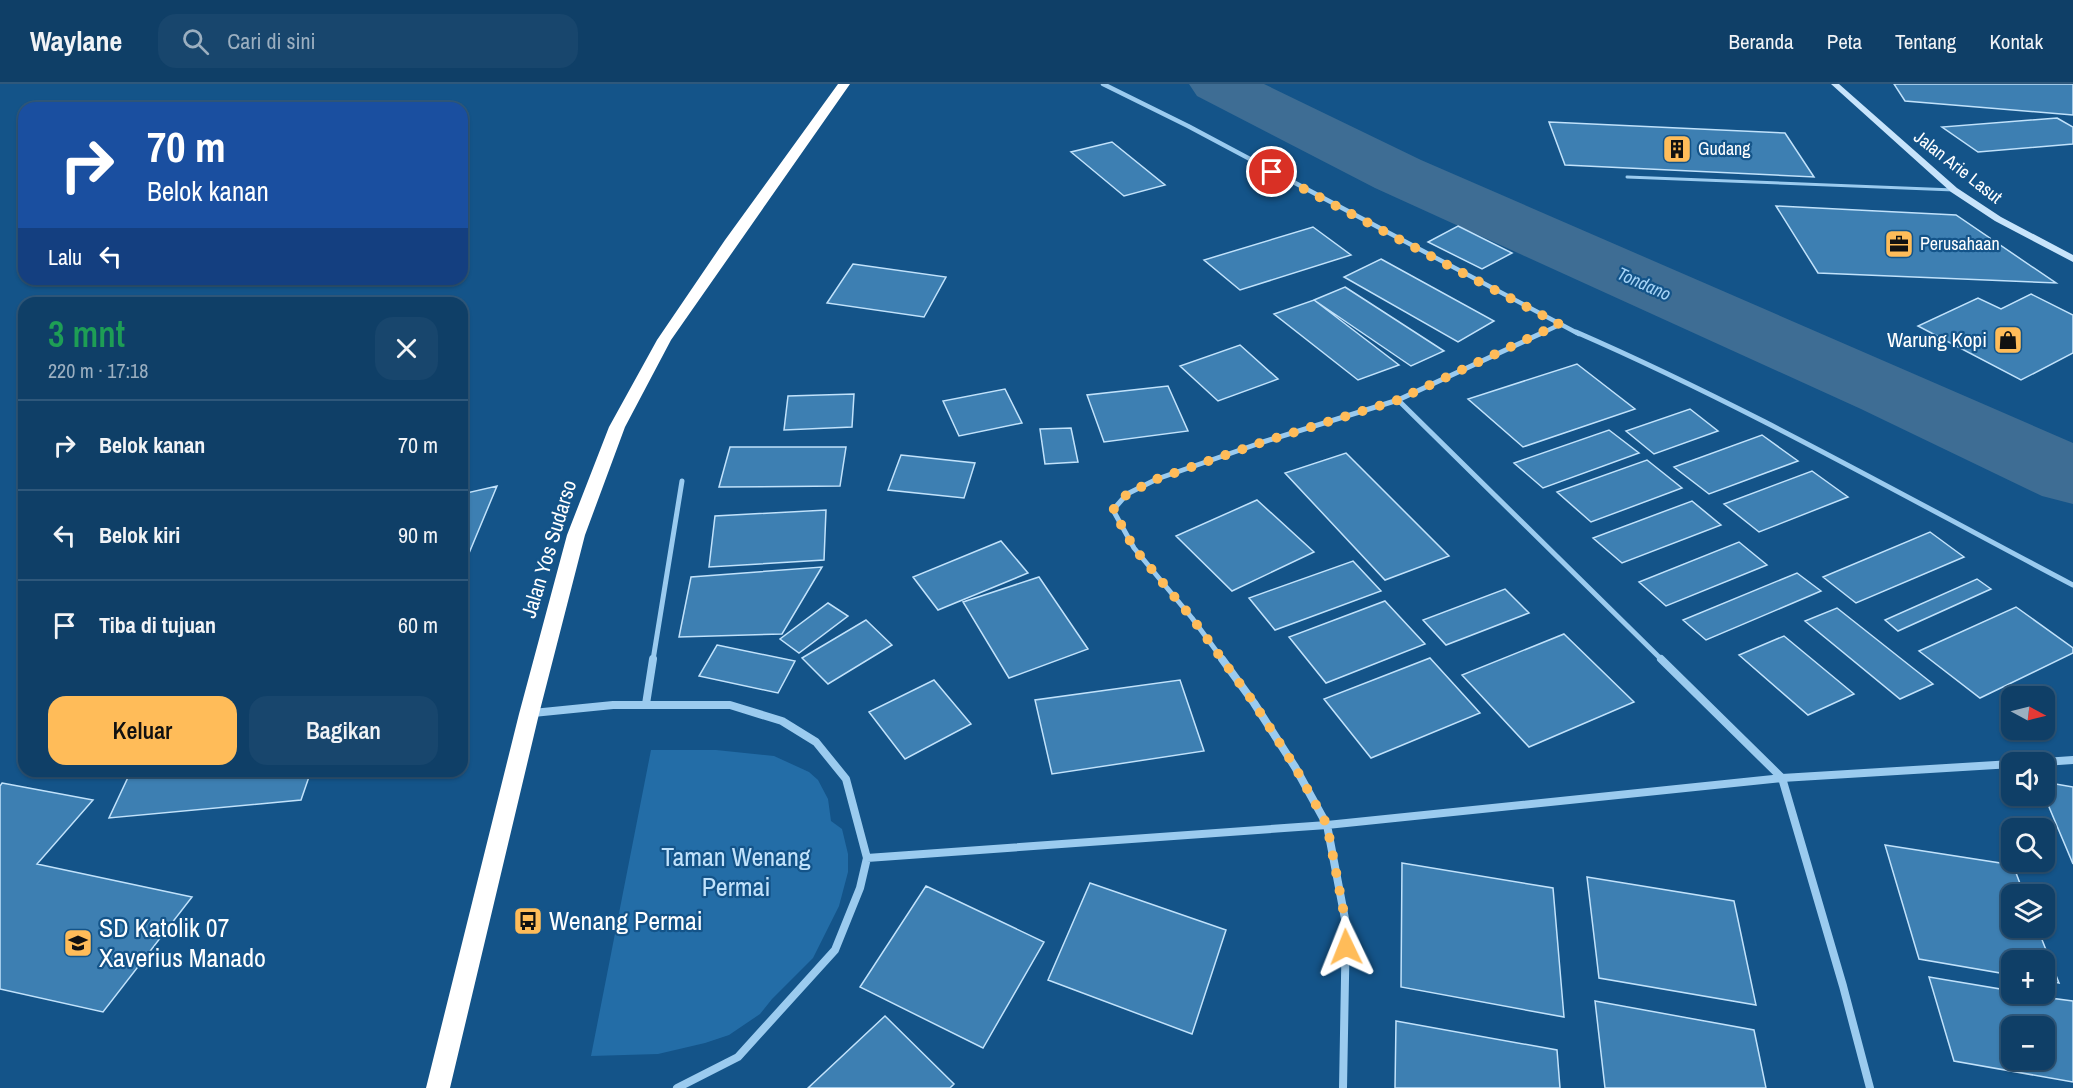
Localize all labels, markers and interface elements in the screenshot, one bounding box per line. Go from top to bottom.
search box [158,14,578,68]
text: Waylane [30,22,122,60]
icon: search [179,25,212,58]
text: Cari di sini [227,26,316,56]
text: Beranda [1729,27,1794,56]
text: Peta [1827,27,1862,56]
text: Tentang [1895,27,1956,56]
text: Kontak [1989,27,2043,56]
text: 70 m [147,119,226,175]
street label: Jalan Arie Lasut [1909,124,2008,209]
icon: right [48,126,126,204]
building icon: Gudang [1661,133,1693,165]
place label: Gudang [1698,136,1751,161]
pin [1246,146,1297,197]
icon: arrive [1255,155,1288,188]
text: Belok kanan [147,173,269,209]
office icon: Perusahaan [1883,228,1915,260]
place label: Perusahaan [1920,231,2000,256]
icon: left [94,240,127,273]
text: Lalu [48,242,82,272]
water label: Tondano [1613,261,1675,306]
text: 3 mnt [48,310,125,358]
button: close [375,317,438,380]
shop icon: Warung Kopi [1992,324,2024,356]
place label: Warung Kopi [1887,325,1987,354]
text: 220 m · 17:18 [48,357,148,384]
icon: right [48,429,81,462]
text: Belok kanan [99,430,205,460]
text: 70 m [398,430,438,460]
street label: Jalan Yos Sudarso [514,476,583,621]
icon: left [48,519,81,552]
text: Belok kiri [99,520,180,550]
text: 90 m [398,520,438,550]
icon: arrive [48,609,81,642]
text: Tiba di tujuan [99,610,216,640]
text: 60 m [398,610,438,640]
north arrow [2001,686,2055,740]
map controls [2001,686,2055,1070]
button: Keluar [48,696,237,765]
button: Bagikan [249,696,438,765]
button: sound [2001,752,2055,806]
button: search [2001,818,2055,872]
park label: Taman Wenang Permai [661,839,811,904]
button: layers [2001,884,2055,938]
place label: Wenang Permai [549,903,703,938]
bus stop icon: Wenang Permai [512,905,544,937]
place label: SD Katolik 07 Xaverius Manado [99,910,266,975]
position arrow [1314,915,1378,979]
school or university icon: SD Katolik 07 Xaverius Manado [62,927,94,959]
button: + [2001,950,2055,1004]
button: − [2001,1016,2055,1070]

